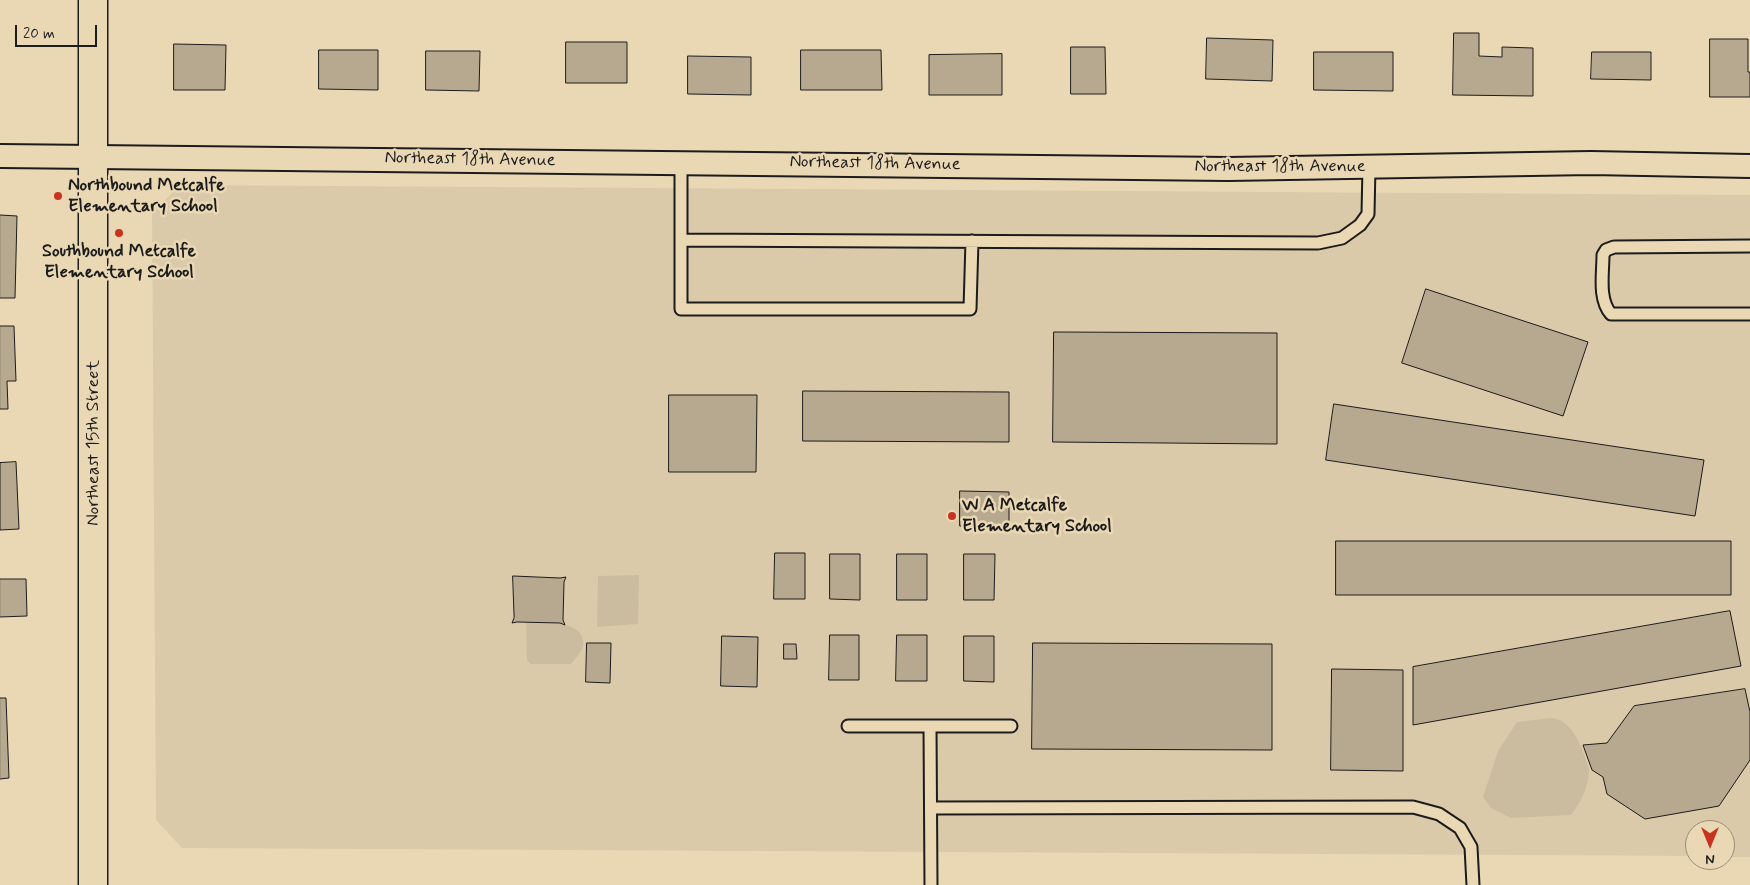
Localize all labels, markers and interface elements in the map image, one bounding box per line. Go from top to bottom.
scale bar [18,15,100,47]
text: 20 m [23,24,55,44]
street label: Northeast 18th Avenue [384,148,556,172]
street label: Northeast 18th Avenue [789,152,961,176]
street label: Northeast 18th Avenue [1194,156,1366,178]
place label: Northbound Metcalfe Elementary School [68,175,225,218]
marker: Northbound Metcalfe Elementary School [52,190,64,202]
marker: Southbound Metcalfe Elementary School [113,227,125,239]
place label: Southbound Metcalfe Elementary School [42,241,196,284]
street label: Northeast 15th Street [83,360,105,526]
place label: W A Metcalfe Elementary School [962,495,1112,538]
marker: W A Metcalfe Elementary School [946,510,958,522]
north arrow [1685,820,1735,870]
text: N [1705,850,1715,868]

